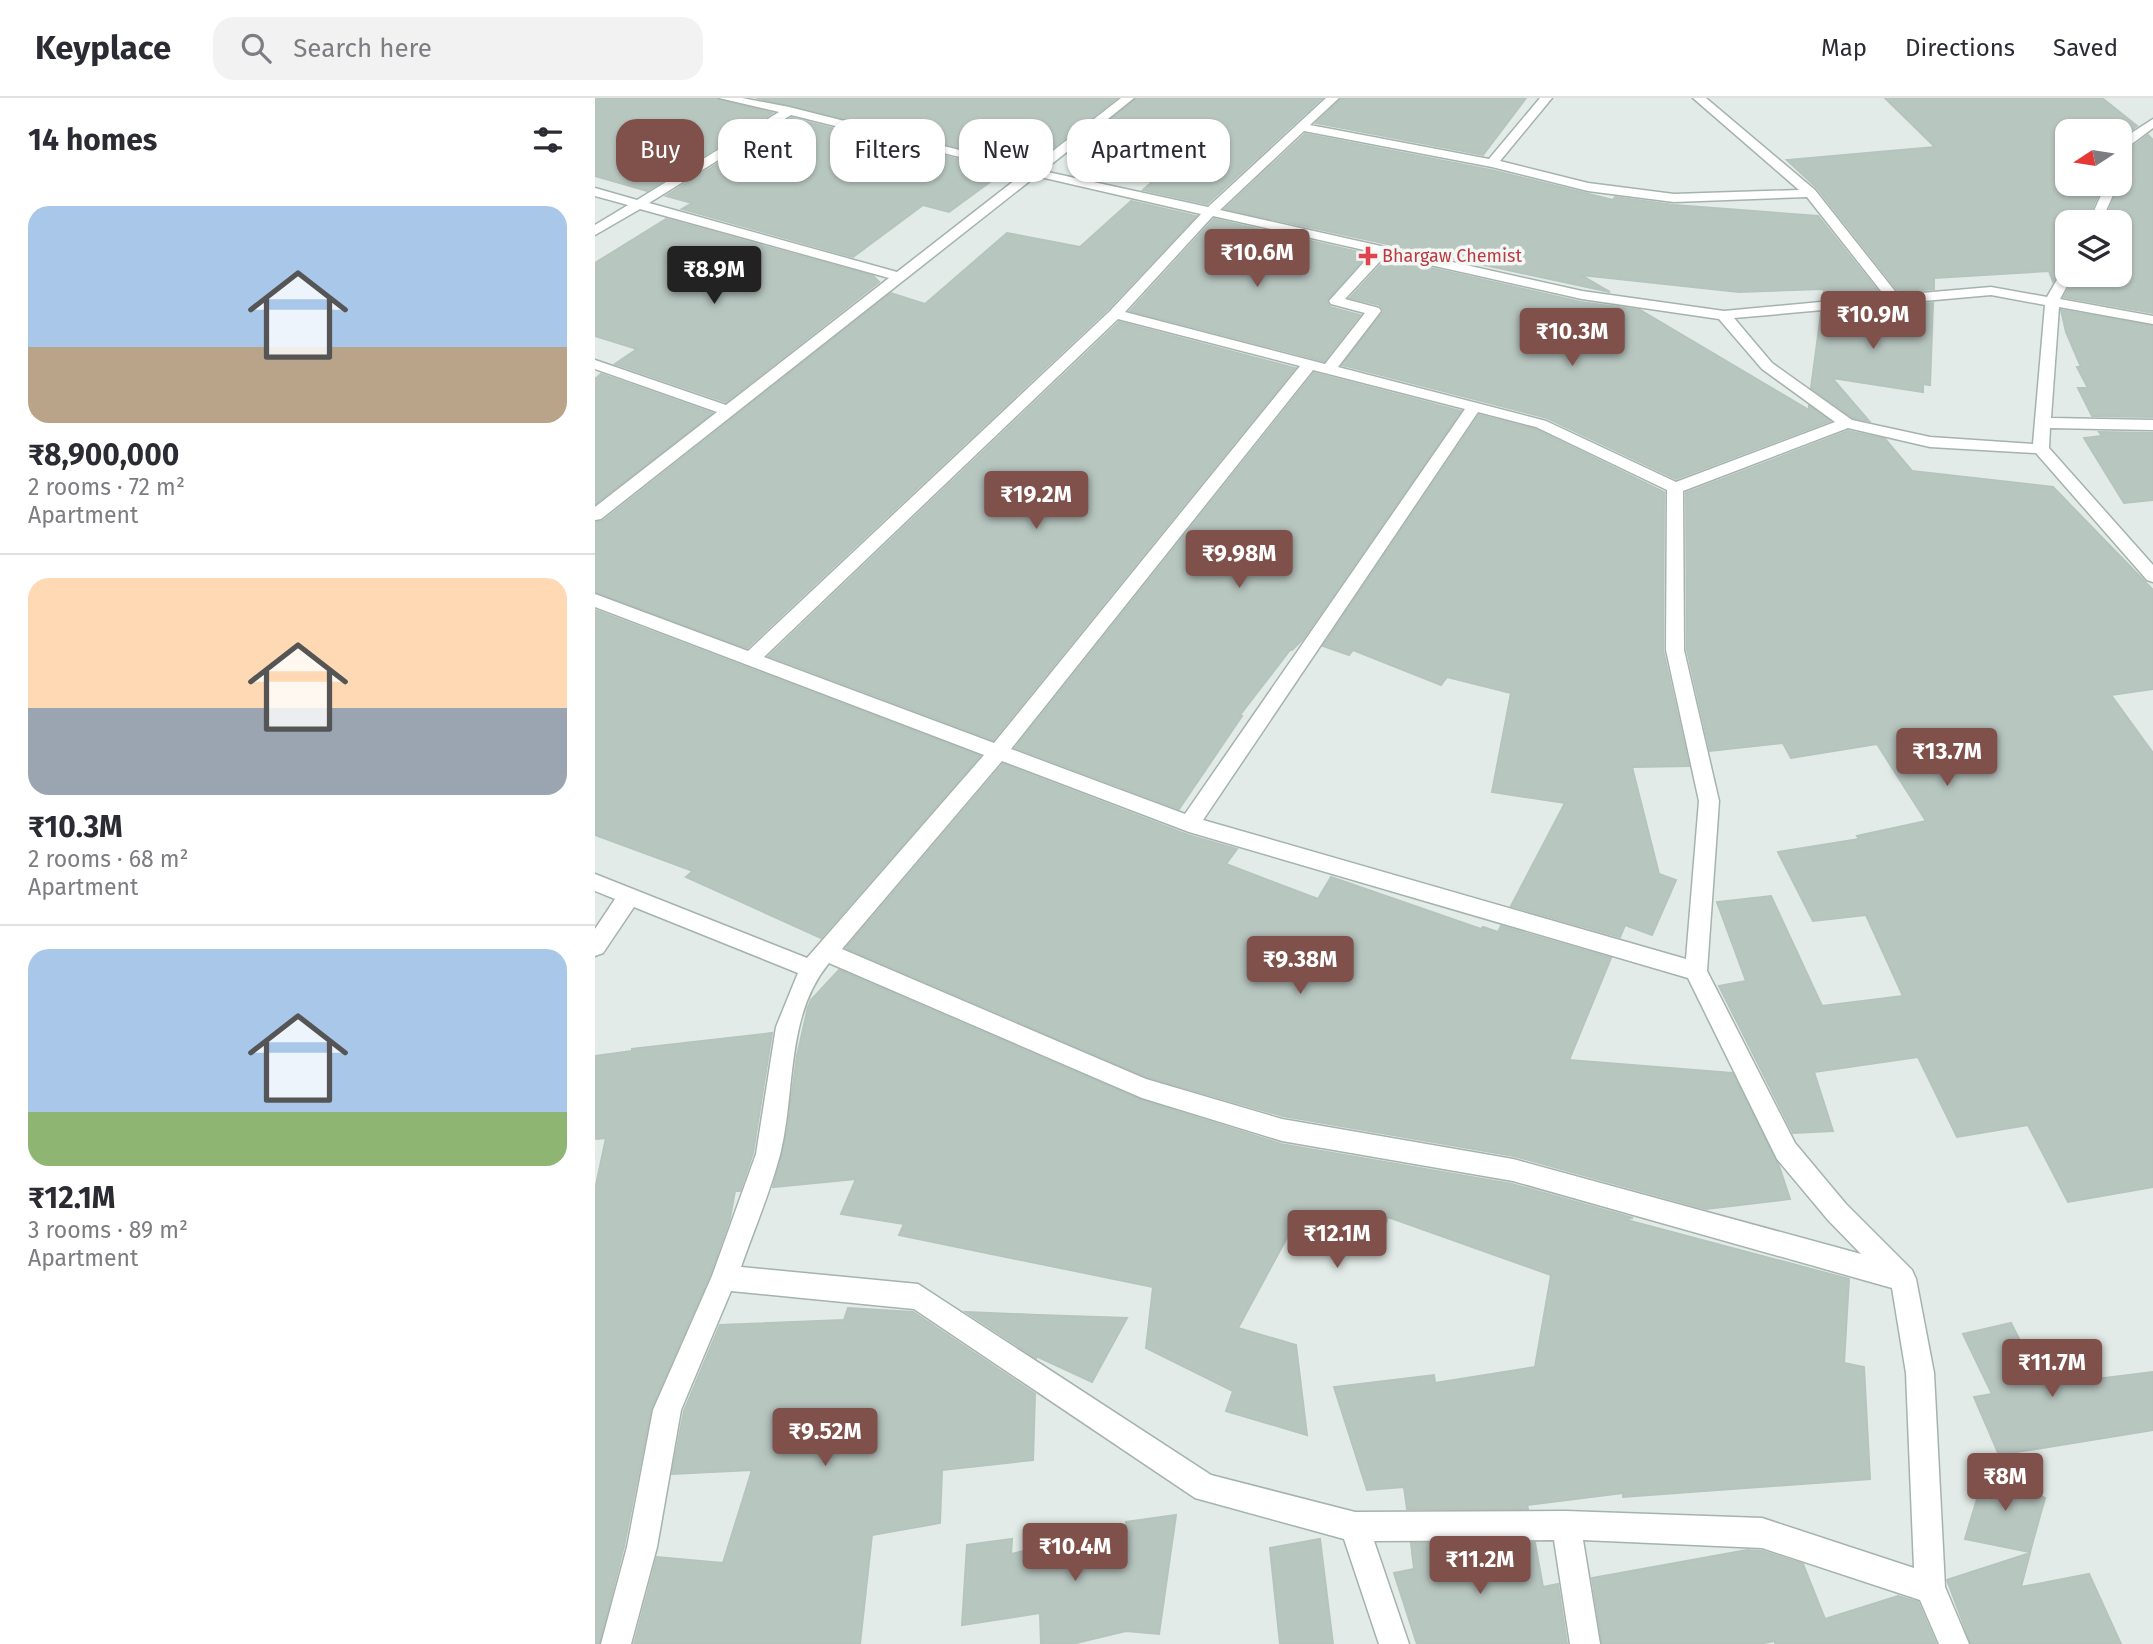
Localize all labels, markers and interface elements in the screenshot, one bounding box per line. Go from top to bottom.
search box [213,17,703,80]
text: Keyplace [35,28,171,68]
icon: search [237,29,275,67]
text: Search here [293,33,432,64]
text: Map [1821,34,1867,62]
text: Directions [1905,34,2015,62]
text: Saved [2053,34,2118,62]
chip: Buy [616,119,704,182]
chip: Rent [718,119,816,182]
chip: Filters [830,119,945,182]
chip: New [959,119,1053,182]
chip: Apartment [1067,119,1230,182]
north arrow [2055,119,2131,196]
map controls [2055,119,2132,287]
icon: filters [529,121,567,159]
text: 14 homes [28,122,157,158]
button: layers [2055,210,2132,287]
pin: ₹10.6M [1200,230,1314,289]
text: ₹10.6M [1221,238,1293,266]
place label: Bhargaw Chemist [1382,245,1523,267]
pin: ₹8.9M [665,246,763,306]
marker: Bhargaw Chemist [1360,248,1376,264]
icon: home [235,252,361,378]
text: ₹8.9M [683,255,745,283]
pin: ₹10.9M [1816,292,1930,351]
text: ₹10.9M [1837,300,1909,328]
pin: ₹10.3M [1515,308,1629,368]
text: ₹10.3M [1536,317,1608,345]
text: ₹8,900,000 [28,437,179,473]
pin: ₹19.2M [979,472,1093,531]
text: 2 rooms · 72 m² [28,473,185,501]
text: ₹19.2M [1000,480,1072,508]
text: Apartment [28,501,138,529]
pin: ₹9.98M [1182,531,1296,590]
text: ₹9.98M [1202,539,1276,567]
icon: home [235,624,361,750]
pin: ₹13.7M [1890,728,2004,788]
text: ₹13.7M [1912,737,1982,765]
text: ₹10.3M [28,809,123,845]
text: 2 rooms · 68 m² [28,845,189,873]
text: Apartment [28,873,138,901]
pin: ₹9.38M [1243,936,1357,996]
text: ₹9.38M [1263,945,1337,973]
icon: home [235,995,361,1121]
text: ₹12.1M [28,1180,115,1216]
pin: ₹12.1M [1280,1210,1394,1270]
text: 3 rooms · 89 m² [28,1216,188,1244]
text: ₹12.1M [1304,1219,1371,1247]
text: Apartment [28,1244,138,1272]
pin: ₹11.7M [1995,1340,2109,1399]
text: ₹11.7M [2018,1348,2086,1376]
pin: ₹9.52M [768,1408,882,1468]
text: ₹9.52M [788,1417,862,1445]
pin: ₹8M [1971,1454,2039,1513]
text: ₹8M [1983,1462,2027,1490]
pin: ₹10.4M [1018,1524,1132,1583]
text: ₹10.4M [1039,1532,1111,1560]
pin: ₹11.2M [1423,1536,1537,1596]
text: ₹11.2M [1446,1545,1514,1573]

